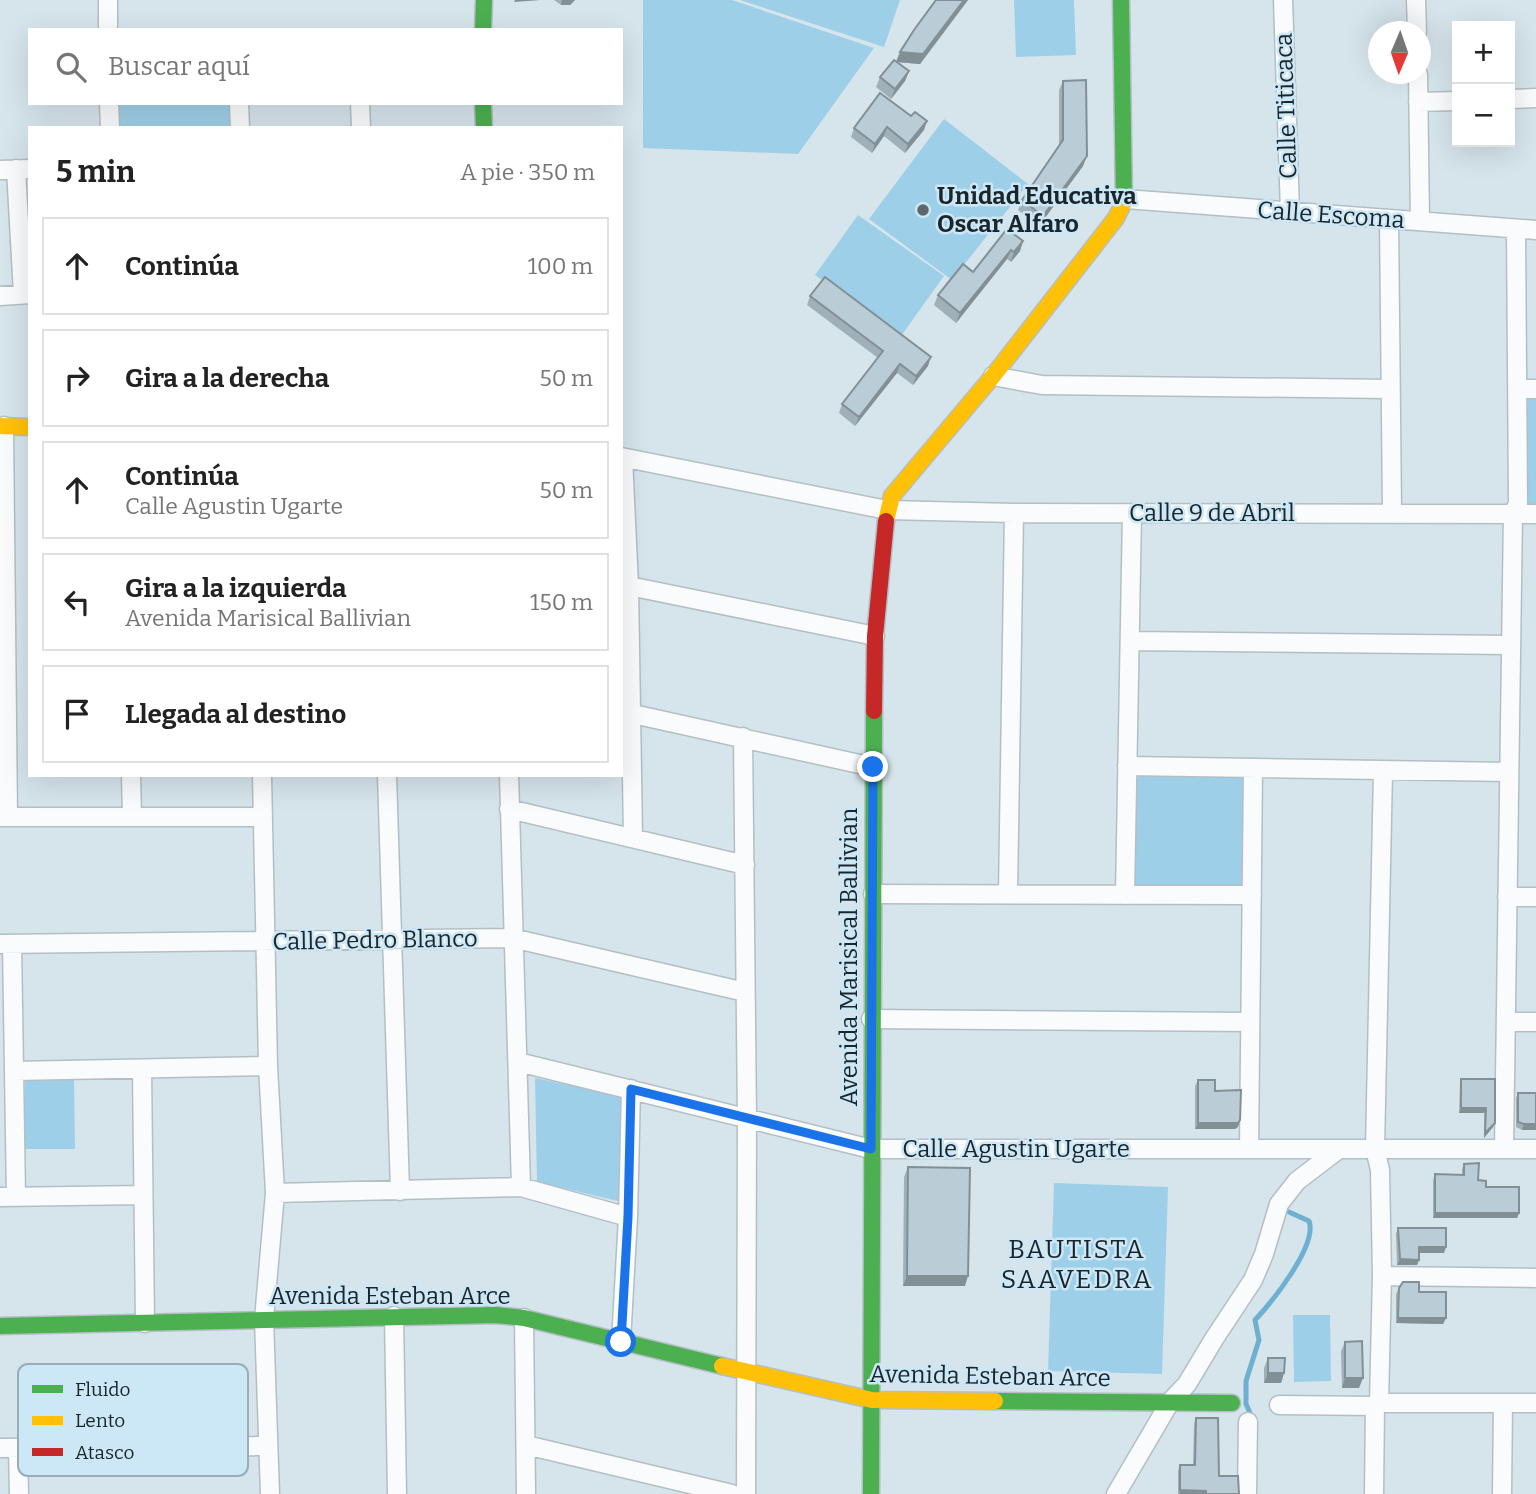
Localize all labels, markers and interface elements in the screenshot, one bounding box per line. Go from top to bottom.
north arrow [1368,21,1431,84]
map controls [1452,21,1515,147]
button: + [1452,21,1515,84]
search box [28,28,623,105]
street label: Calle Titicaca [1269,32,1303,180]
icon: search [52,48,90,86]
text: Buscar aquí [108,51,250,82]
button: − [1452,84,1515,147]
text: 5 min [56,154,135,190]
text: A pie · 350 m [460,158,595,186]
place label: Unidad Educativa Oscar Alfaro [937,182,1137,238]
street label: Calle Escoma [1256,196,1406,234]
marker: Unidad Educativa Oscar Alfaro [915,202,931,218]
icon: ahead [58,247,96,285]
text: Continúa [125,251,239,282]
text: 100 m [528,252,593,280]
icon: right [58,359,96,397]
text: Gira a la derecha [125,363,329,394]
text: 50 m [539,364,593,392]
text: Continúa [125,461,239,492]
icon: ahead [58,471,96,509]
text: 50 m [539,476,593,504]
text: Calle Agustin Ugarte [125,492,343,520]
street label: Calle 9 de Abril [1129,499,1295,527]
text: Gira a la izquierda [125,573,347,604]
icon: left [58,583,96,621]
text: 150 m [530,588,593,616]
text: Avenida Marisical Ballivian [125,604,411,632]
icon: arrive [58,695,96,733]
text: Llegada al destino [125,699,346,730]
route end [857,751,888,782]
street label: Avenida Marisical Ballivian [835,808,863,1106]
street label: Calle Pedro Blanco [272,924,478,956]
street label: Calle Agustin Ugarte [902,1135,1130,1163]
district label: BAUTISTA SAAVEDRA [1001,1234,1153,1295]
street label: Avenida Esteban Arce [269,1282,511,1310]
route start [605,1326,636,1357]
street label: Avenida Esteban Arce [869,1360,1111,1392]
legend [18,1364,248,1476]
text: Fluido [75,1378,131,1401]
text: Lento [75,1409,125,1432]
text: Atasco [75,1441,134,1464]

